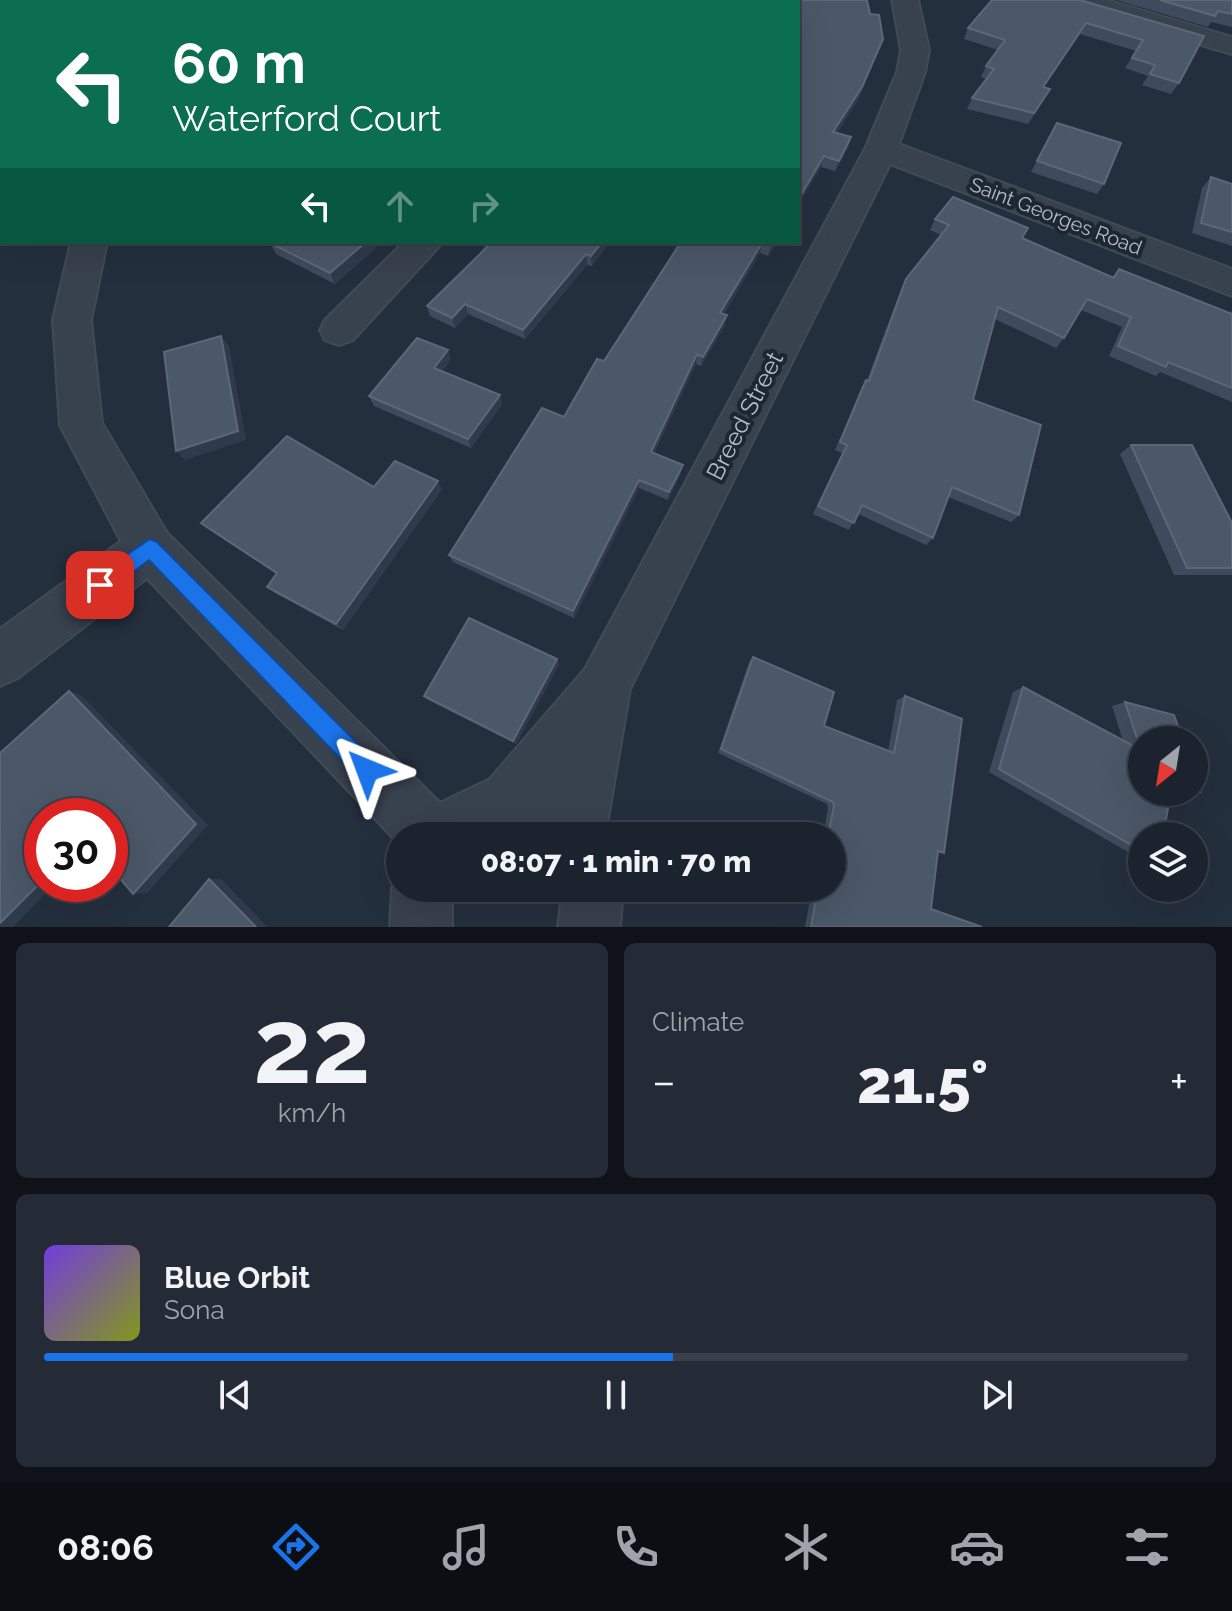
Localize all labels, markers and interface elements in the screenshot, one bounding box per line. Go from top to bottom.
text: 60 m [172,30,306,96]
icon: left [40,32,144,136]
text: Waterford Court [172,97,441,139]
street label: Saint Georges Road [967,172,1145,260]
icon: left [294,184,338,228]
icon: ahead [378,184,422,228]
icon: right [462,184,506,228]
street label: Breed Street [700,347,789,485]
pin [66,551,134,619]
icon: arrive [78,563,122,607]
north arrow [1128,726,1208,806]
map controls [1128,726,1208,902]
position arrow [325,728,409,812]
speed limit sign: 30 [24,798,128,902]
button: layers [1128,822,1208,902]
text: 08:07 · 1 min · 70 m [481,844,751,879]
text: 22 [253,985,371,1107]
text: Climate [652,1007,744,1037]
text: 21.5° [857,1047,988,1117]
text: − [652,1056,676,1107]
text: + [1170,1056,1188,1107]
text: km/h [278,1098,346,1128]
text: Blue Orbit [164,1260,310,1295]
text: Sona [164,1295,225,1325]
icon: previous [213,1373,257,1417]
icon: pause [594,1373,638,1417]
icon: next [975,1373,1019,1417]
icon: directions [268,1519,324,1575]
icon: music [438,1519,494,1575]
icon: phone [608,1519,664,1575]
icon: climate [778,1519,834,1575]
icon: car [949,1519,1005,1575]
icon: filters [1119,1519,1175,1575]
text: 08:06 [57,1526,154,1568]

